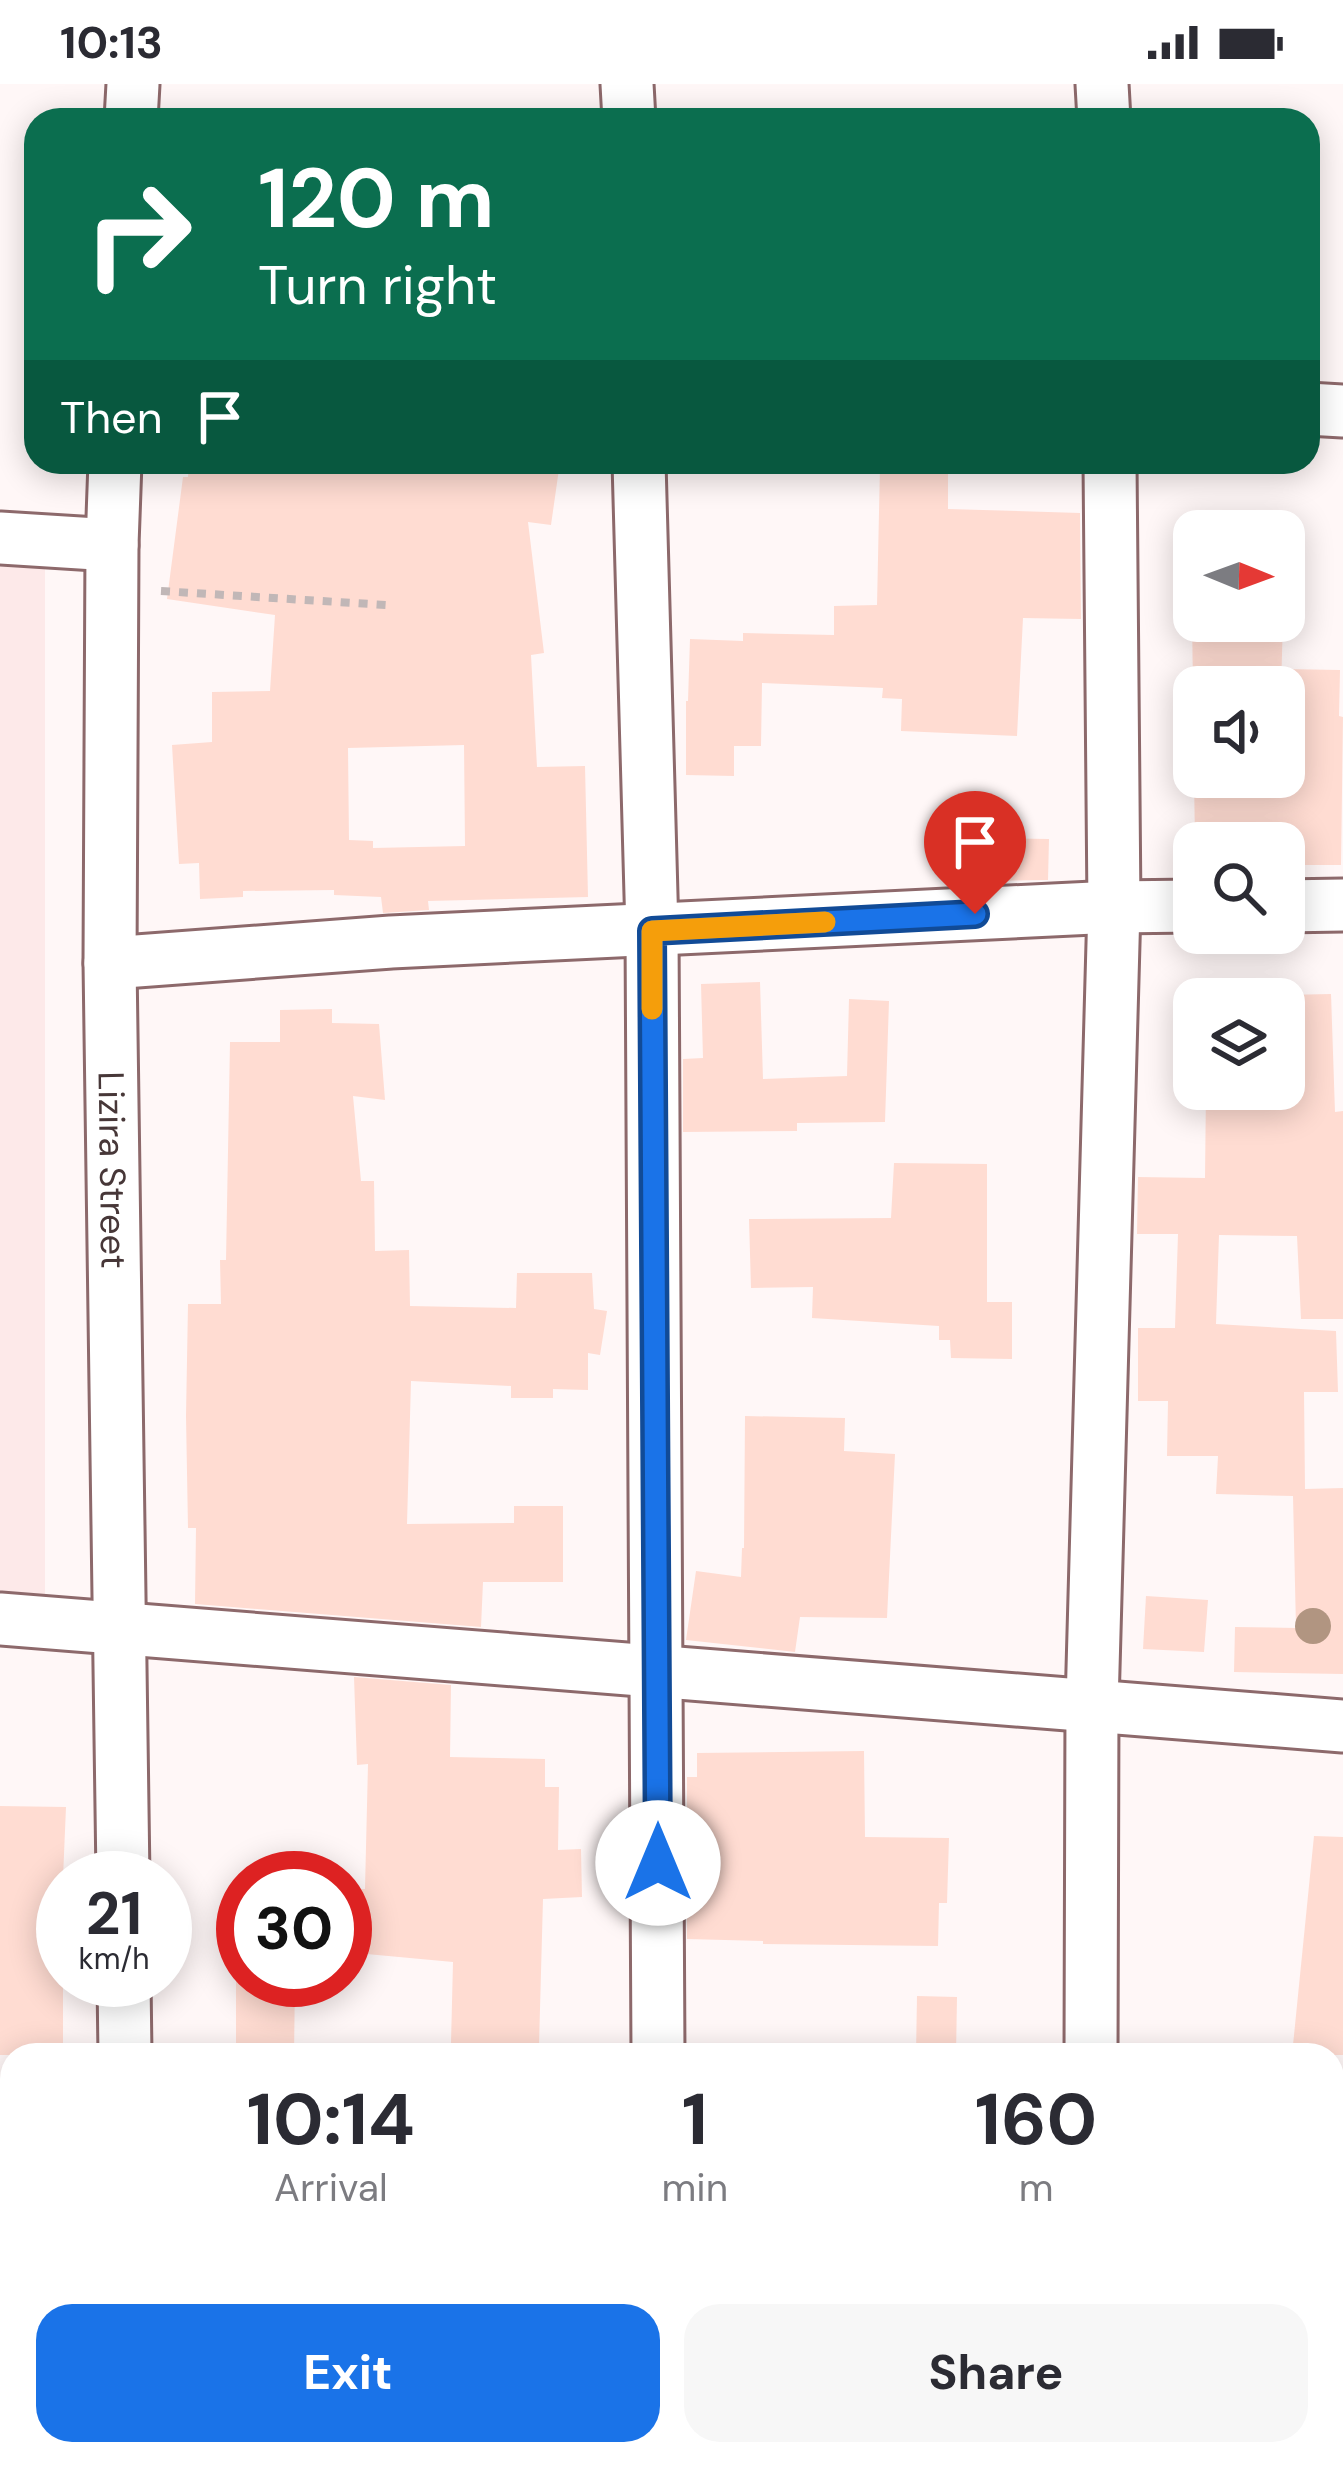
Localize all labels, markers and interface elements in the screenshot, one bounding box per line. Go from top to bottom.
text: 10:13 [60,13,163,72]
text: 120 m [258,144,495,253]
icon: right [60,156,216,312]
text: Turn right [258,250,497,321]
icon: arrive [187,384,253,450]
text: Then [60,388,163,447]
north arrow [1173,510,1305,642]
map controls [1173,510,1305,1110]
button: sound [1173,666,1305,798]
pin [924,791,1026,914]
icon: arrive [942,809,1008,875]
button: search [1173,822,1305,954]
button: layers [1173,978,1305,1110]
street label: Lizira Street [88,1071,137,1269]
position arrow [595,1800,721,1926]
speed limit sign: 30 [216,1851,372,2007]
text: 21 [86,1874,142,1953]
text: km/h [79,1939,149,1978]
text: 10:14 [247,2073,415,2166]
text: 1 [682,2073,708,2166]
text: 160 [975,2073,1097,2166]
text: Arrival [274,2162,388,2213]
text: min [662,2162,728,2213]
text: m [1019,2162,1053,2213]
button: Exit [36,2304,660,2442]
button: Share [684,2304,1308,2442]

